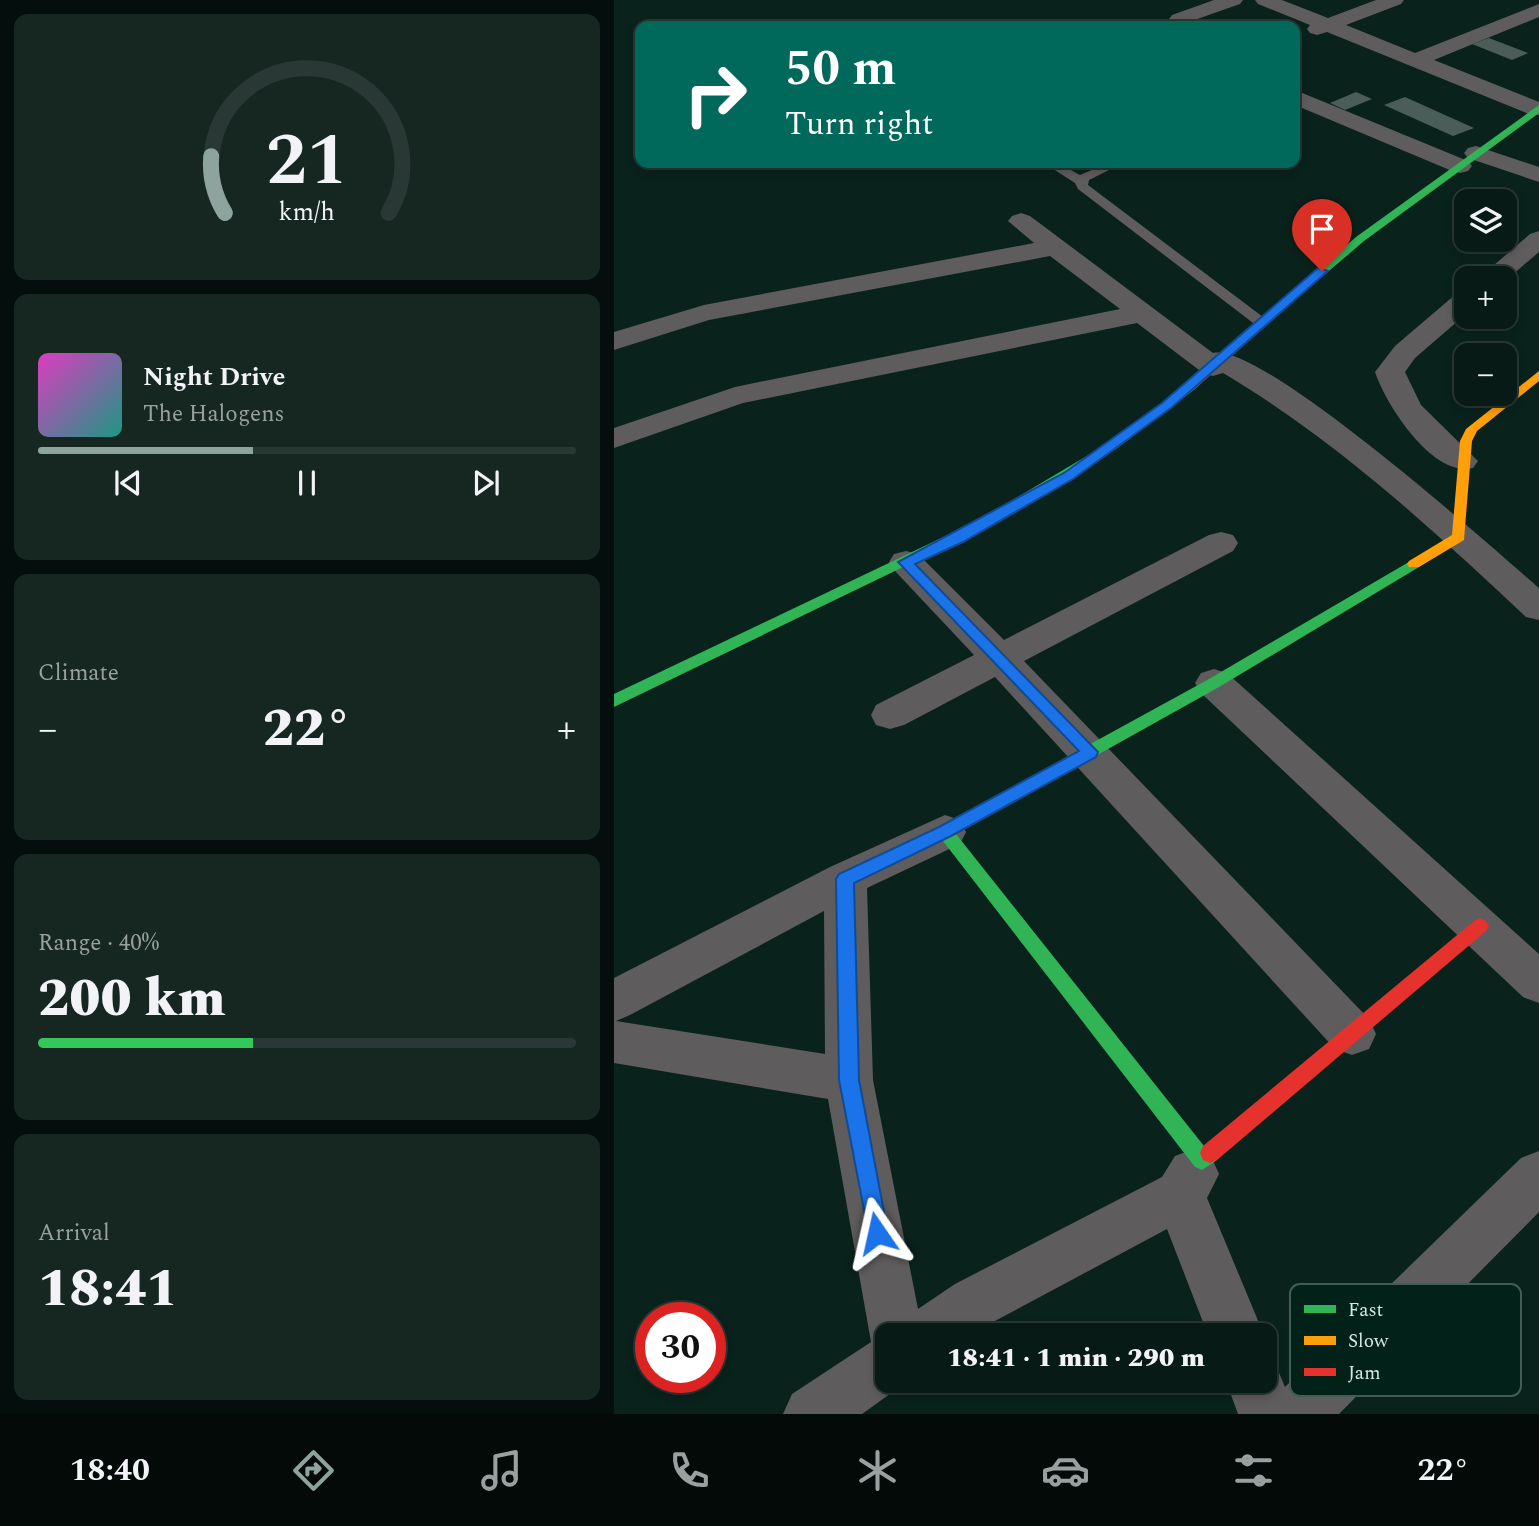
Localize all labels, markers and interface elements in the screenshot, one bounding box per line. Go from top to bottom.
text: 50 m [785,32,896,107]
icon: right [670,49,761,140]
text: Turn right [785,100,933,149]
text: 21 [266,106,348,217]
map controls [1454,189,1517,406]
button: layers [1454,189,1517,252]
text: km/h [279,194,335,232]
pin [1292,199,1352,271]
icon: arrive [1303,210,1341,248]
button: + [1454,266,1517,329]
button: − [1454,343,1517,406]
text: Night Drive [143,357,285,397]
text: The Halogens [143,397,285,432]
icon: previous [109,464,147,502]
icon: pause [288,464,326,502]
icon: next [467,464,505,502]
text: Climate [38,656,119,691]
text: 22° [263,690,351,769]
text: − [38,701,57,759]
text: + [557,701,576,759]
text: Range · 40% [38,926,159,961]
text: 200 km [38,960,226,1039]
position arrow [840,1196,914,1270]
text: Arrival [38,1216,110,1251]
text: 18:41 [38,1250,177,1329]
legend [1290,1284,1521,1396]
text: Fast [1348,1296,1384,1325]
speed limit sign: 30 [635,1302,726,1393]
text: Slow [1348,1327,1389,1356]
text: 18:41 · 1 min · 290 m [947,1338,1205,1378]
text: Jam [1348,1359,1380,1388]
text: 18:40 [70,1446,150,1495]
icon: directions [289,1446,338,1495]
icon: music [477,1446,526,1495]
icon: phone [665,1446,714,1495]
icon: climate [853,1446,902,1495]
icon: car [1041,1446,1090,1495]
icon: filters [1229,1446,1278,1495]
text: 22° [1417,1446,1469,1495]

